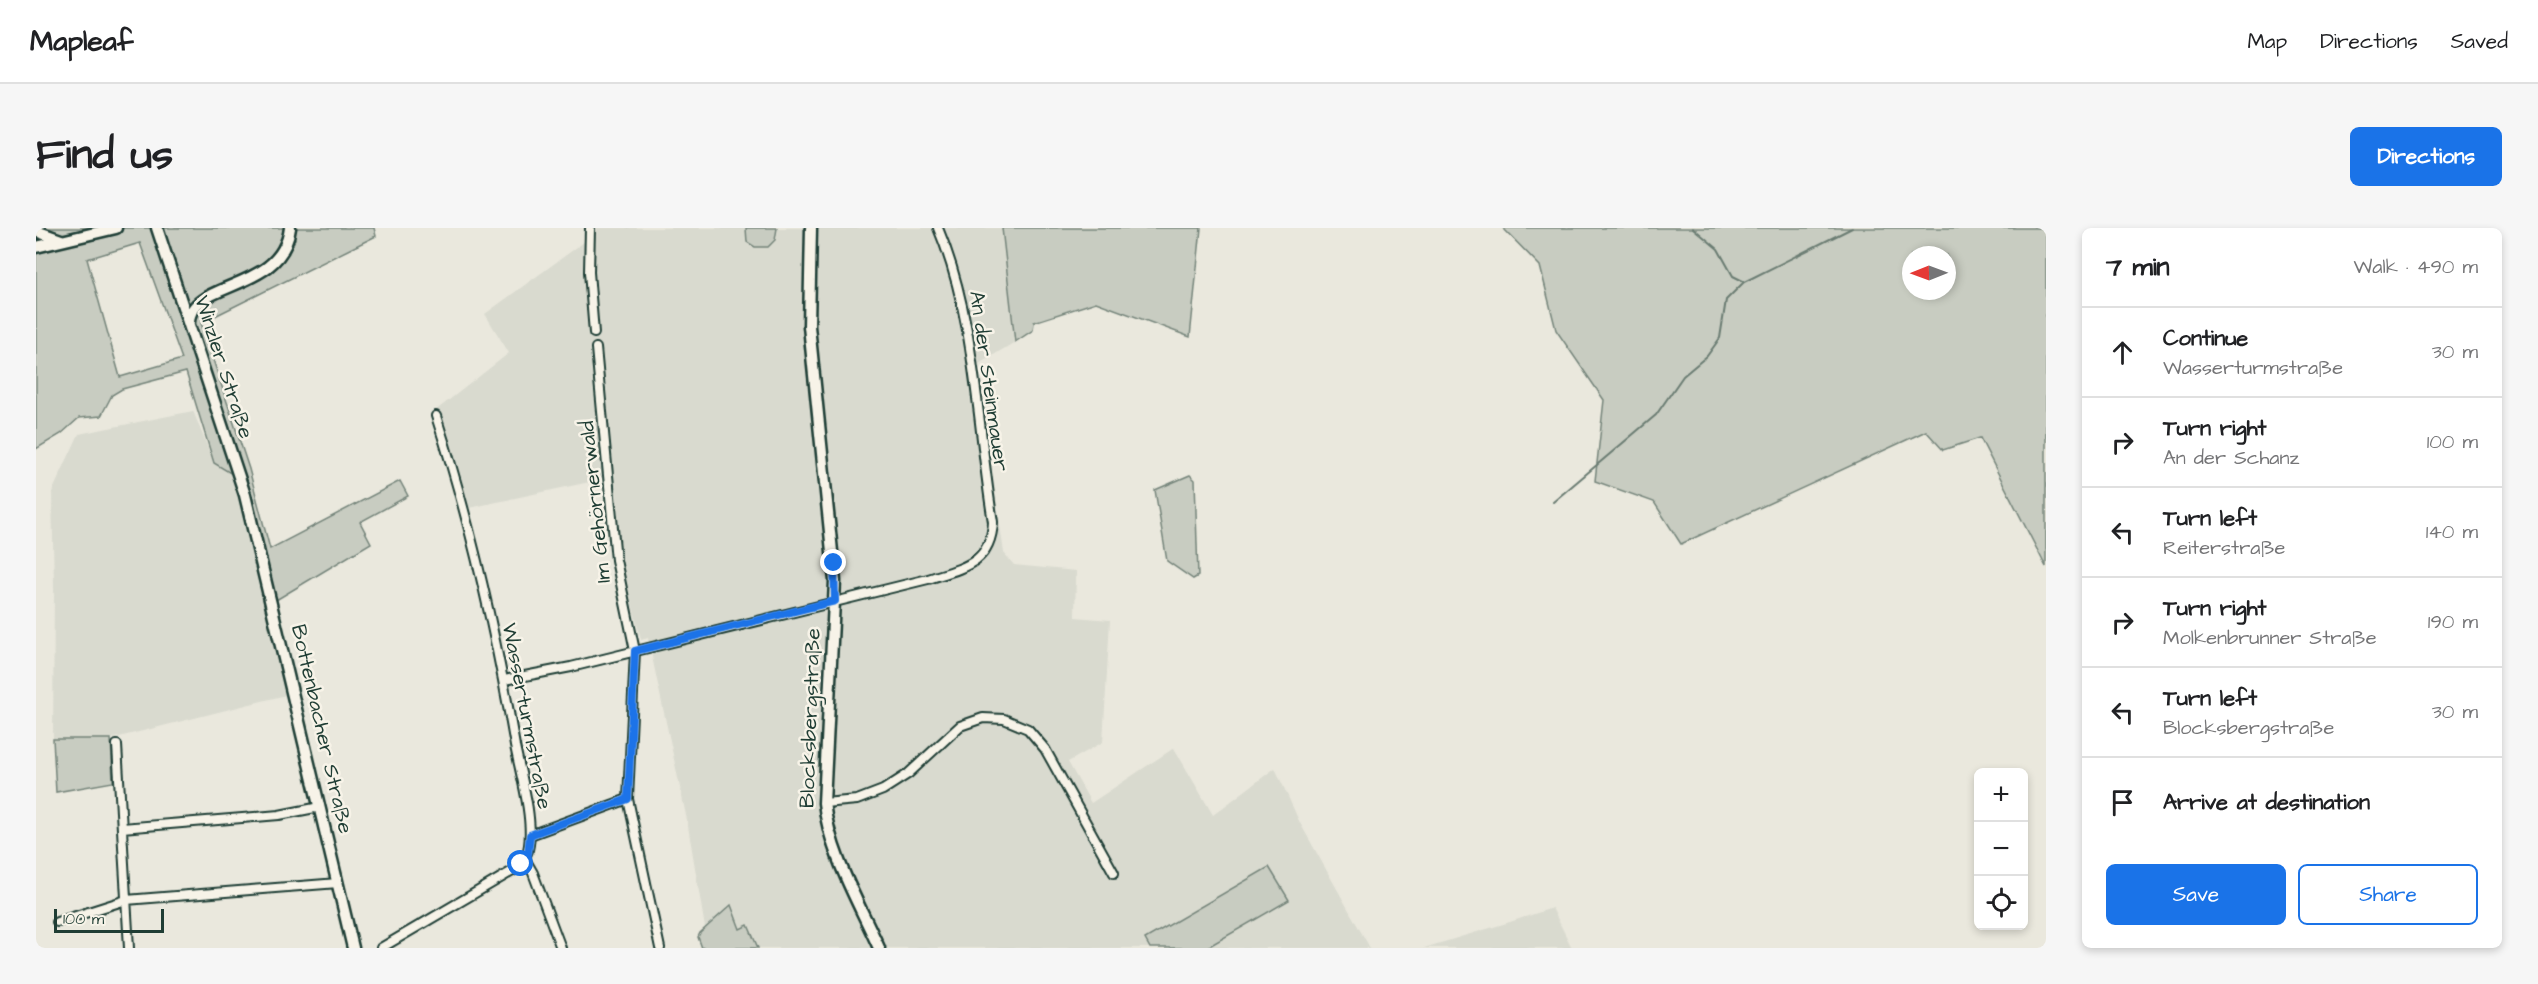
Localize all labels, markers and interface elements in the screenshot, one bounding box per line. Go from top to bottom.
text: Mapleaf [30,22,133,61]
text: Map [2247,27,2287,56]
text: Directions [2320,27,2418,56]
text: Saved [2451,27,2508,56]
text: Find us [36,127,173,185]
button: Directions [2350,127,2502,186]
north arrow [1902,246,1956,300]
text: 7 min [2106,249,2170,285]
text: Walk · 490 m [2354,253,2478,281]
street label: An der Steinmauer [962,289,1016,474]
street label: Winzler Straße [187,292,261,442]
text: Continue [2163,323,2248,354]
icon: ahead [2106,336,2139,369]
text: 30 m [2432,338,2478,366]
text: Wasserturmstraße [2163,354,2343,382]
text: Turn right [2163,413,2266,444]
street label: Im Gehörnerwald [572,419,618,584]
icon: right [2106,426,2139,459]
text: 100 m [2427,428,2478,456]
text: An der Schanz [2163,444,2299,472]
text: Turn left [2163,503,2257,534]
icon: left [2106,516,2139,549]
text: 140 m [2426,518,2478,546]
text: Reiterstraße [2163,534,2285,562]
route end [820,549,846,575]
text: Turn right [2163,593,2266,624]
icon: right [2106,606,2139,639]
text: 190 m [2428,608,2478,636]
street label: Wasserturmstraße [495,620,559,812]
street label: Bottenbacher Straße [284,622,360,836]
text: Molkenbrunner Straße [2163,624,2377,652]
street label: Blocksbergstraße [792,628,830,808]
text: Turn left [2163,683,2257,714]
icon: left [2106,696,2139,729]
text: 30 m [2432,698,2478,726]
text: Blocksbergstraße [2163,714,2334,742]
map controls [1974,768,2028,930]
button: + [1974,768,2028,822]
icon: arrive [2106,786,2139,819]
text: Arrive at destination [2163,787,2370,818]
button: − [1974,822,2028,876]
route start [507,850,533,876]
button: Save [2106,864,2286,925]
button: Share [2298,864,2478,925]
button: locate [1974,876,2028,930]
scale bar [54,906,164,934]
text: 100 m [63,908,104,930]

